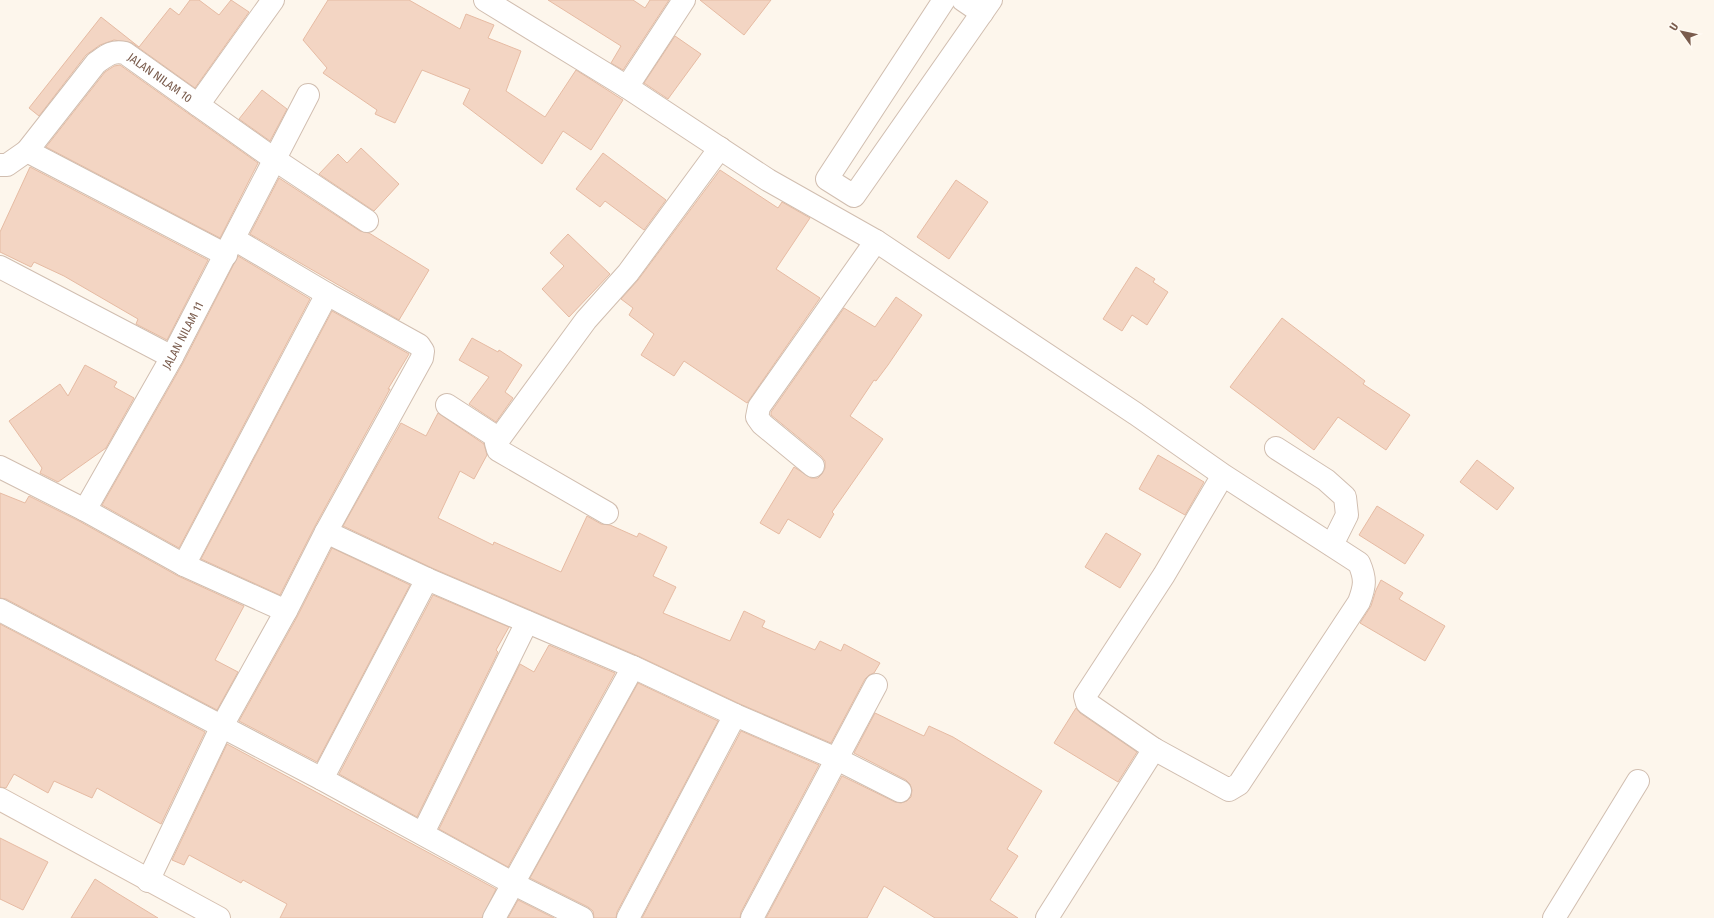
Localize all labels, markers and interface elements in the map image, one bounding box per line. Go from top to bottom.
north arrow [1662,12,1702,52]
text: U [1667,21,1681,33]
street label: JALAN NILAM 10 [125,50,195,105]
street label: JALAN NILAM 11 [159,300,206,372]

